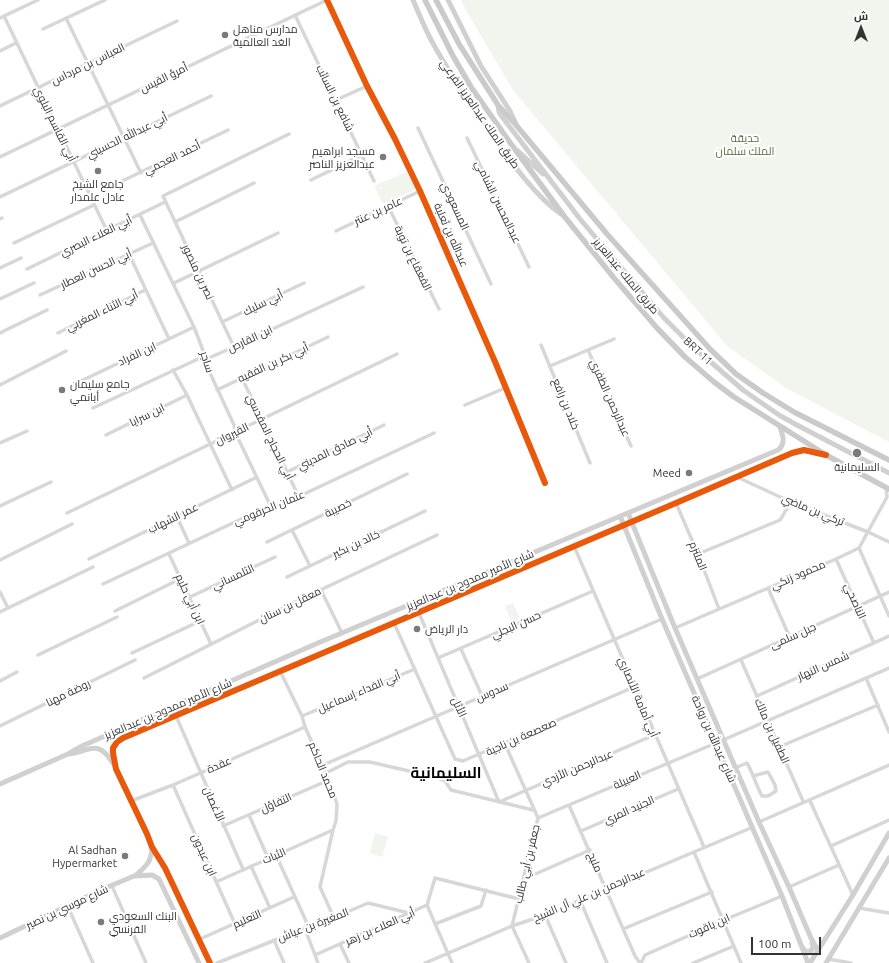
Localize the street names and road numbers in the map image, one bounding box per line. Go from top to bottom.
street label: العباس بن مرداس [49,40,127,88]
street label: طريق الملك عبدالعزيز الفرعي [437,57,523,171]
street label: أمرؤ القيس [138,61,190,95]
street label: شافع بن السائب [313,63,357,133]
street label: أبي القاسم البلوي [31,84,79,164]
street label: أبي عبدالله الحسيني [84,111,170,161]
street label: أحمد العجمي [141,139,203,177]
street label: عبدالمحسن الشامي [472,158,524,246]
street label: المسعودي [438,180,472,232]
street label: عامر بن عنتر [352,194,404,228]
street label: عبدالله بن ثعلبة [431,201,471,269]
street label: أبي العلاء البصري [58,213,134,259]
street label: القعقاع بن توبة [392,223,434,293]
street label: طريق الملك عبدالعزيز [590,235,662,317]
street label: نصر بن منصور [179,242,217,302]
street label: أبي الحسن العطار [58,247,134,291]
street label: أبي الثناء المغربي [64,288,140,334]
street label: أبي سليك [241,288,285,318]
street label: ابن القارص [225,323,275,355]
street label: BRT 11 [681,334,715,368]
street label: ابن الفراد [116,339,158,369]
street label: أبي بكر بن الفقيه [235,341,311,385]
street label: ساجر [197,350,217,374]
street label: عبدالرحمن الظفري [587,357,633,439]
street label: خلاد بن رافع [550,377,582,431]
street label: أبي الحجاج المقدسي [244,392,296,482]
street label: ابن سرايا [127,401,167,429]
street label: القيروان [213,420,251,448]
street label: أبي صادق المديني [295,425,375,473]
street label: عثمان الحرقومي [231,488,307,528]
street label: تركي بن ماضي [780,491,846,529]
street label: خصيبة [322,496,354,520]
street label: عمر الشهاب [146,500,200,536]
street label: خالد بن بكير [330,527,382,561]
street label: الملتزم [686,540,710,572]
street label: شارع الأمير ممدوح بن عبدالعزيز [404,547,536,613]
street label: محمود زنكي [769,558,827,592]
street label: التلمساني [210,561,256,593]
street label: ابن أبي حليم [173,572,207,626]
street label: الناصحي [841,581,869,621]
street label: معقل بن سنان [257,584,323,626]
street label: حسن البجلي [489,608,543,642]
street label: جبل سلمى [768,620,818,652]
street label: شمس النهار [795,649,851,683]
street label: أبي أمامة الأنصاري [615,655,661,739]
street label: أبي الفداء إسماعيل [316,669,402,715]
street label: شارع الأمير ممدوح بن عبدالعزيز [102,676,234,742]
street label: روضة مهنا [44,677,92,709]
street label: سدوس [474,679,510,705]
street label: شارع عبدالله بن رواحة [689,693,739,785]
street label: الأثل [449,695,469,719]
street label: الطفيل بن مالك [752,696,792,766]
street label: صعصعة بن ناجية [483,715,559,759]
street label: محمد الحاكم [306,740,340,800]
street label: عبدالرحمن الأزدي [539,747,615,789]
street label: عقدة [205,754,233,776]
street label: العبيلة [611,768,643,792]
street label: الأغصان [201,785,227,823]
street label: التفاؤل [258,790,294,816]
street label: الجنيد المري [602,793,656,827]
street label: جعفر بن أبي طالب [511,823,543,905]
street label: ابن عبدون [189,832,219,878]
street label: الثبات [260,845,288,867]
street label: مليح [585,850,605,874]
street label: عبدالرحمن بن علي آل الشيخ [531,865,647,925]
street label: شارع موسي بن نصير [24,882,110,932]
street label: المغيرة بن عياش [275,905,351,945]
street label: أبي العلاء بن زهر [343,906,417,948]
street label: التعليم [231,907,263,931]
street label: ابن ياقوت [686,911,732,941]

